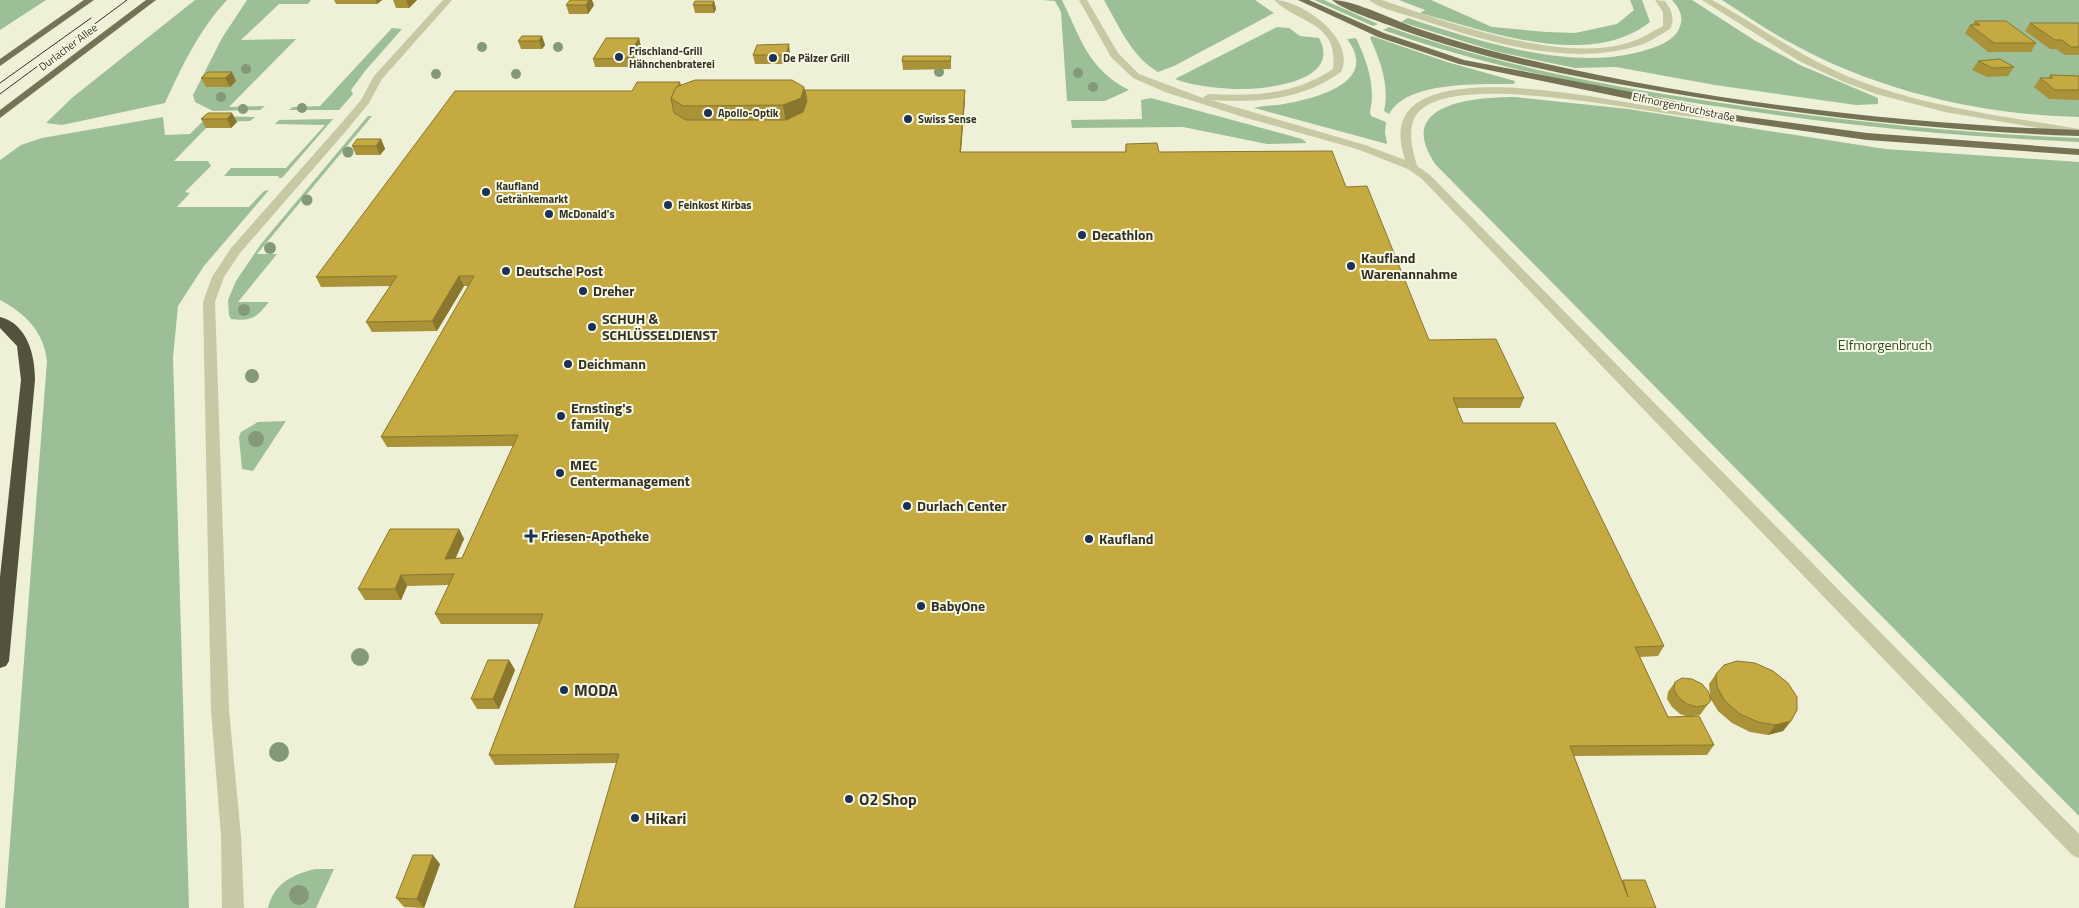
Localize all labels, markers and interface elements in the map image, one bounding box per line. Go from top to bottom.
street label: Durlacher Allee [35,19,101,74]
place label: Frischland-Grill Hähnchenbraterei [629,43,715,72]
place label: De Pälzer Grill [783,50,850,66]
marker: Frischland-Grill Hähnchenbraterei [613,51,625,63]
marker: De Pälzer Grill [767,52,779,64]
street label: Elfmorgenbruchstraße [1631,88,1737,126]
place label: Apollo-Optik [718,105,779,121]
marker: Apollo-Optik [702,107,714,119]
place label: Swiss Sense [918,111,977,127]
marker: Swiss Sense [902,113,914,125]
place label: Kaufland Getränkemarkt [496,178,568,207]
marker: Kaufland Getränkemarkt [480,186,492,198]
place label: Feinkost Kirbas [678,197,751,213]
marker: Feinkost Kirbas [662,199,674,211]
place label: McDonald's [559,206,615,222]
marker: McDonald's [543,208,555,220]
place label: Decathlon [1092,224,1153,245]
marker: Decathlon [1076,229,1088,241]
place label: Kaufland Warenannahme [1361,247,1457,284]
place label: Deutsche Post [516,260,603,281]
marker: Kaufland Warenannahme [1345,260,1357,272]
marker: Deutsche Post [500,265,512,277]
place label: Dreher [593,280,634,301]
marker: Dreher [577,285,589,297]
place label: SCHUH & SCHLÜSSELDIENST [602,308,718,345]
marker: SCHUH & SCHLÜSSELDIENST [586,321,598,333]
park label: Elfmorgenbruch [1838,334,1932,355]
place label: Deichmann [578,353,646,374]
marker: Deichmann [562,358,574,370]
place label: Ernsting's family [571,397,633,434]
marker: Ernsting's family [555,410,567,422]
place label: MEC Centermanagement [570,454,690,491]
marker: MEC Centermanagement [554,467,566,479]
place label: Durlach Center [917,495,1007,516]
marker: Durlach Center [901,500,913,512]
place label: Friesen-Apotheke [541,525,649,546]
place label: Kaufland [1099,528,1154,549]
marker: Friesen-Apotheke [525,530,537,542]
marker: Kaufland [1083,533,1095,545]
place label: BabyOne [931,595,985,616]
marker: BabyOne [915,600,927,612]
place label: MODA [574,678,618,702]
marker: MODA [558,684,570,696]
place label: O2 Shop [859,787,917,811]
marker: O2 Shop [843,793,855,805]
place label: Hikari [645,806,686,830]
marker: Hikari [629,812,641,824]

